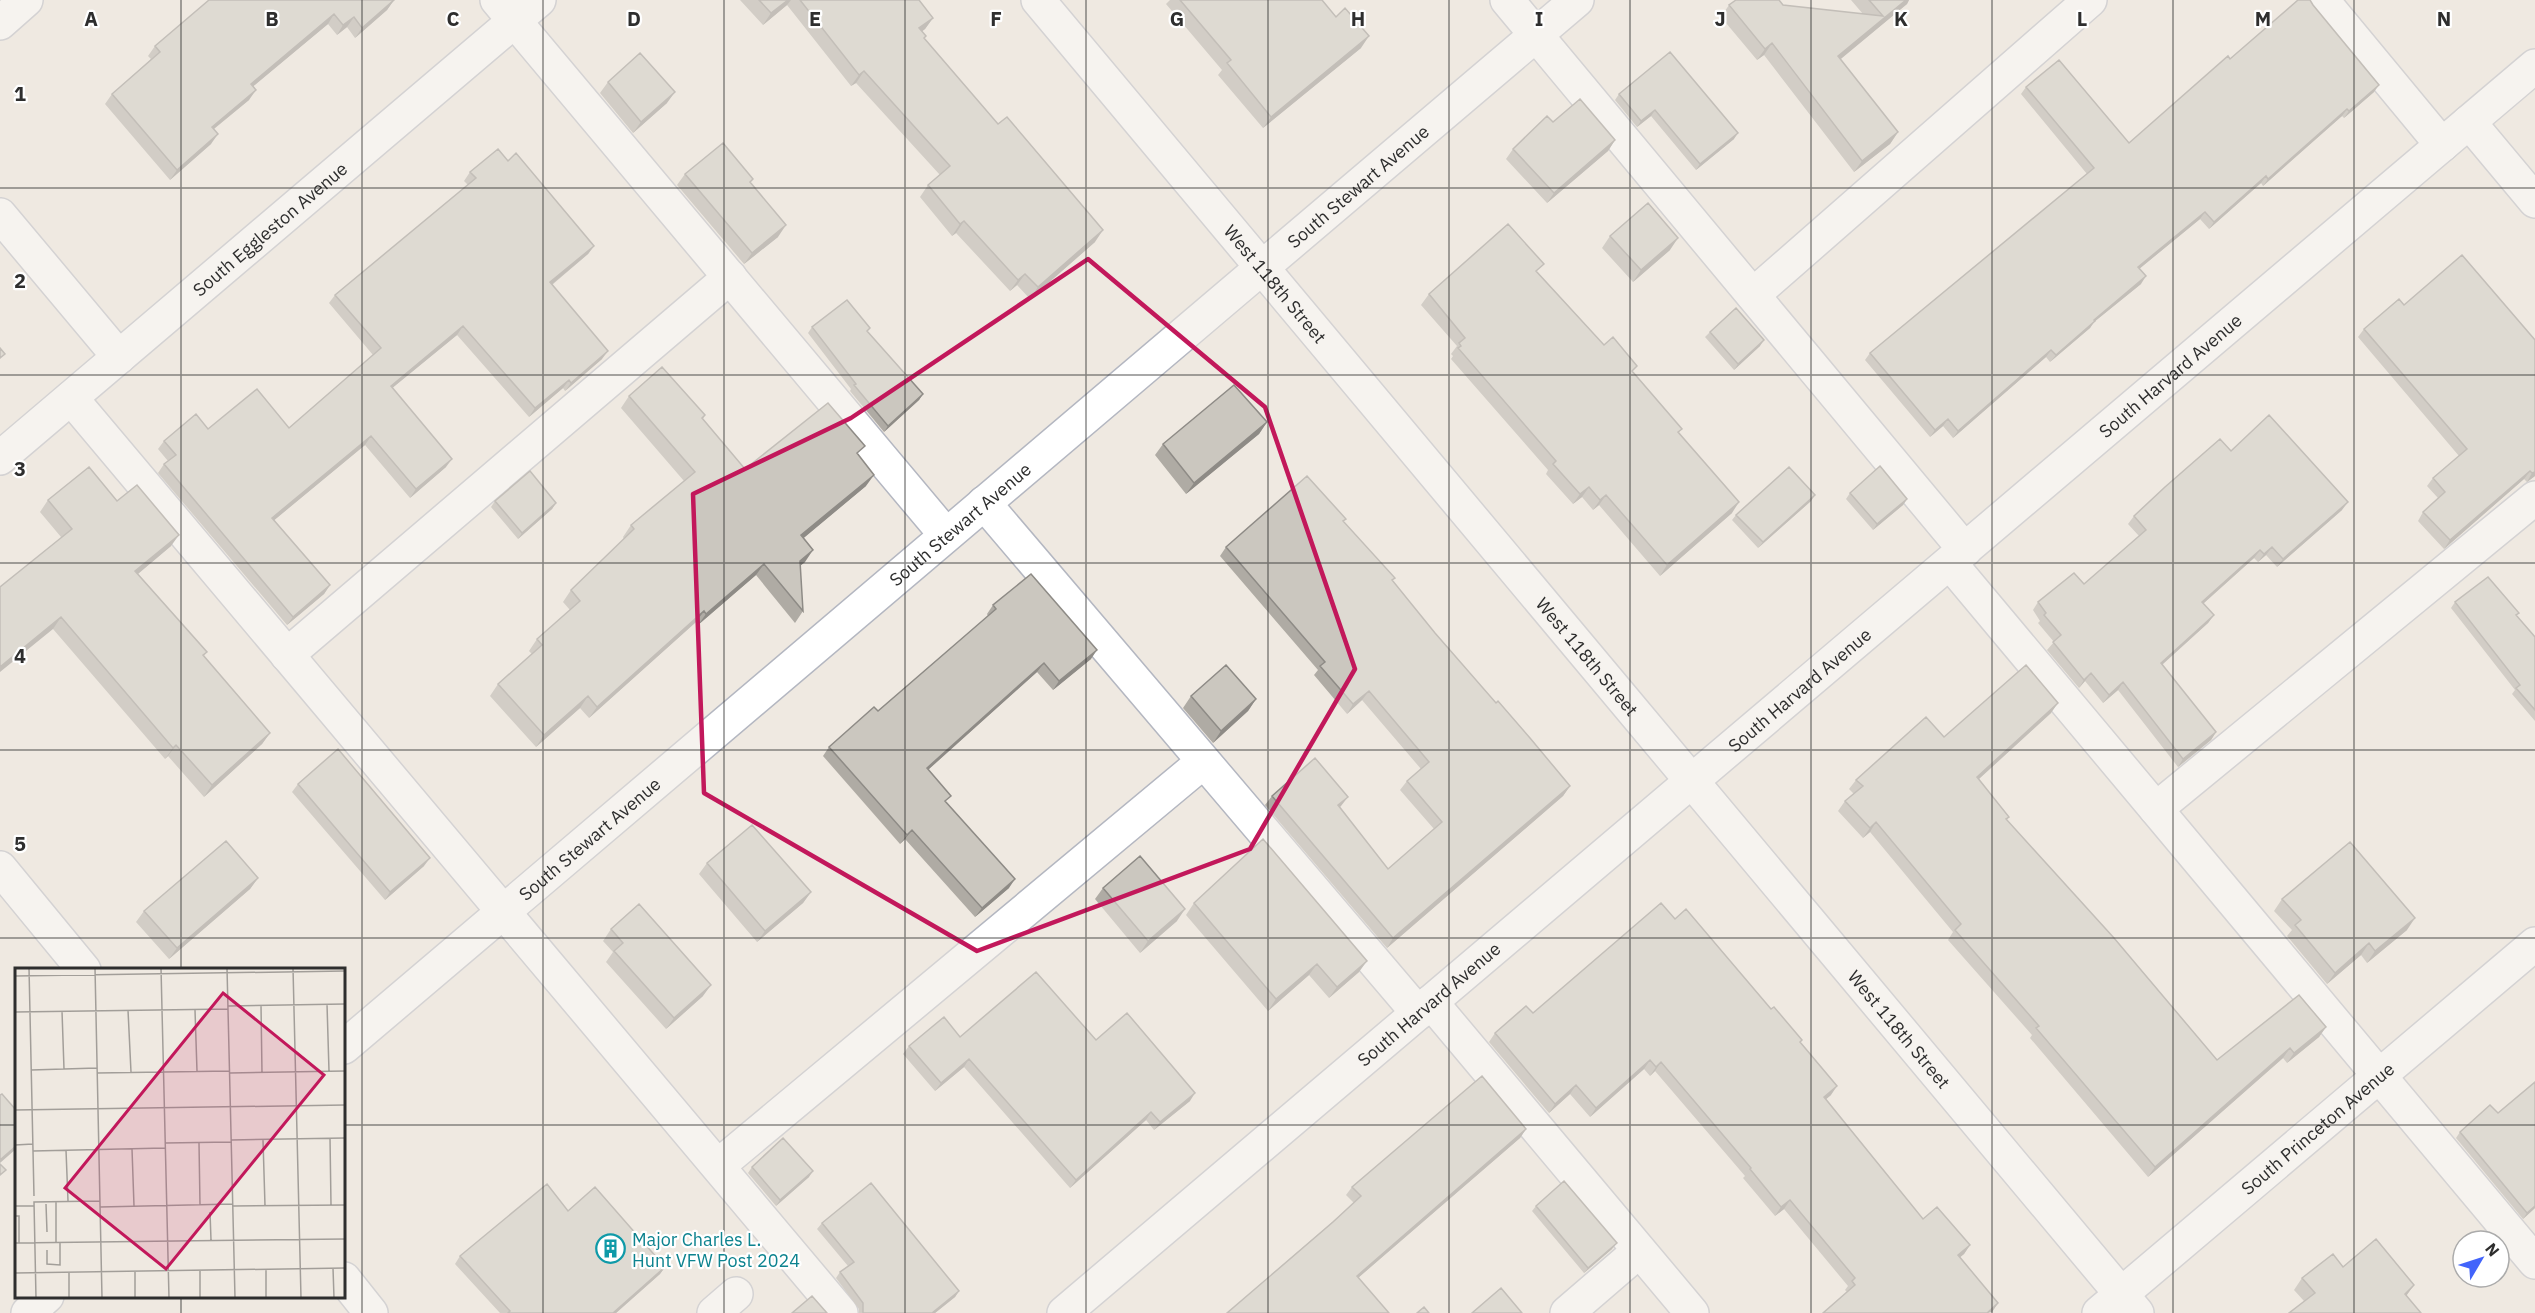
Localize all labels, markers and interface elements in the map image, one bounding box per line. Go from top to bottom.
text: A [84,5,98,32]
text: B [265,5,279,32]
text: C [446,5,460,32]
text: D [627,5,641,32]
text: E [809,5,821,32]
text: F [990,5,1002,32]
text: G [1170,5,1184,32]
text: H [1351,5,1365,32]
text: I [1535,5,1543,32]
text: J [1714,5,1726,32]
text: K [1894,5,1908,32]
text: L [2077,5,2087,32]
text: M [2255,5,2271,32]
text: N [2437,5,2451,32]
text: 1 [14,80,26,107]
street label: South Stewart Avenue [1282,119,1433,253]
street label: South Eggleston Avenue [188,157,352,301]
street label: West 118th Street [1219,220,1332,348]
text: 2 [14,267,26,294]
street label: South Harvard Avenue [2094,308,2246,442]
text: 3 [14,455,26,482]
street label: South Stewart Avenue [884,457,1036,591]
street label: West 118th Street [1531,592,1644,720]
street label: South Harvard Avenue [1723,622,1876,757]
text: 4 [14,642,26,669]
street label: South Stewart Avenue [514,772,665,905]
text: 5 [14,830,26,857]
street label: South Harvard Avenue [1352,937,1505,1071]
street label: West 118th Street [1843,965,1956,1093]
inset map [15,968,345,1298]
street label: South Princeton Avenue [2236,1057,2399,1200]
place label: Major Charles L. Hunt VFW Post 2024 [632,1228,800,1272]
north arrow [2451,1229,2511,1289]
building icon: Major Charles L. Hunt VFW Post 2024 [595,1233,627,1265]
text: N [2481,1239,2504,1260]

